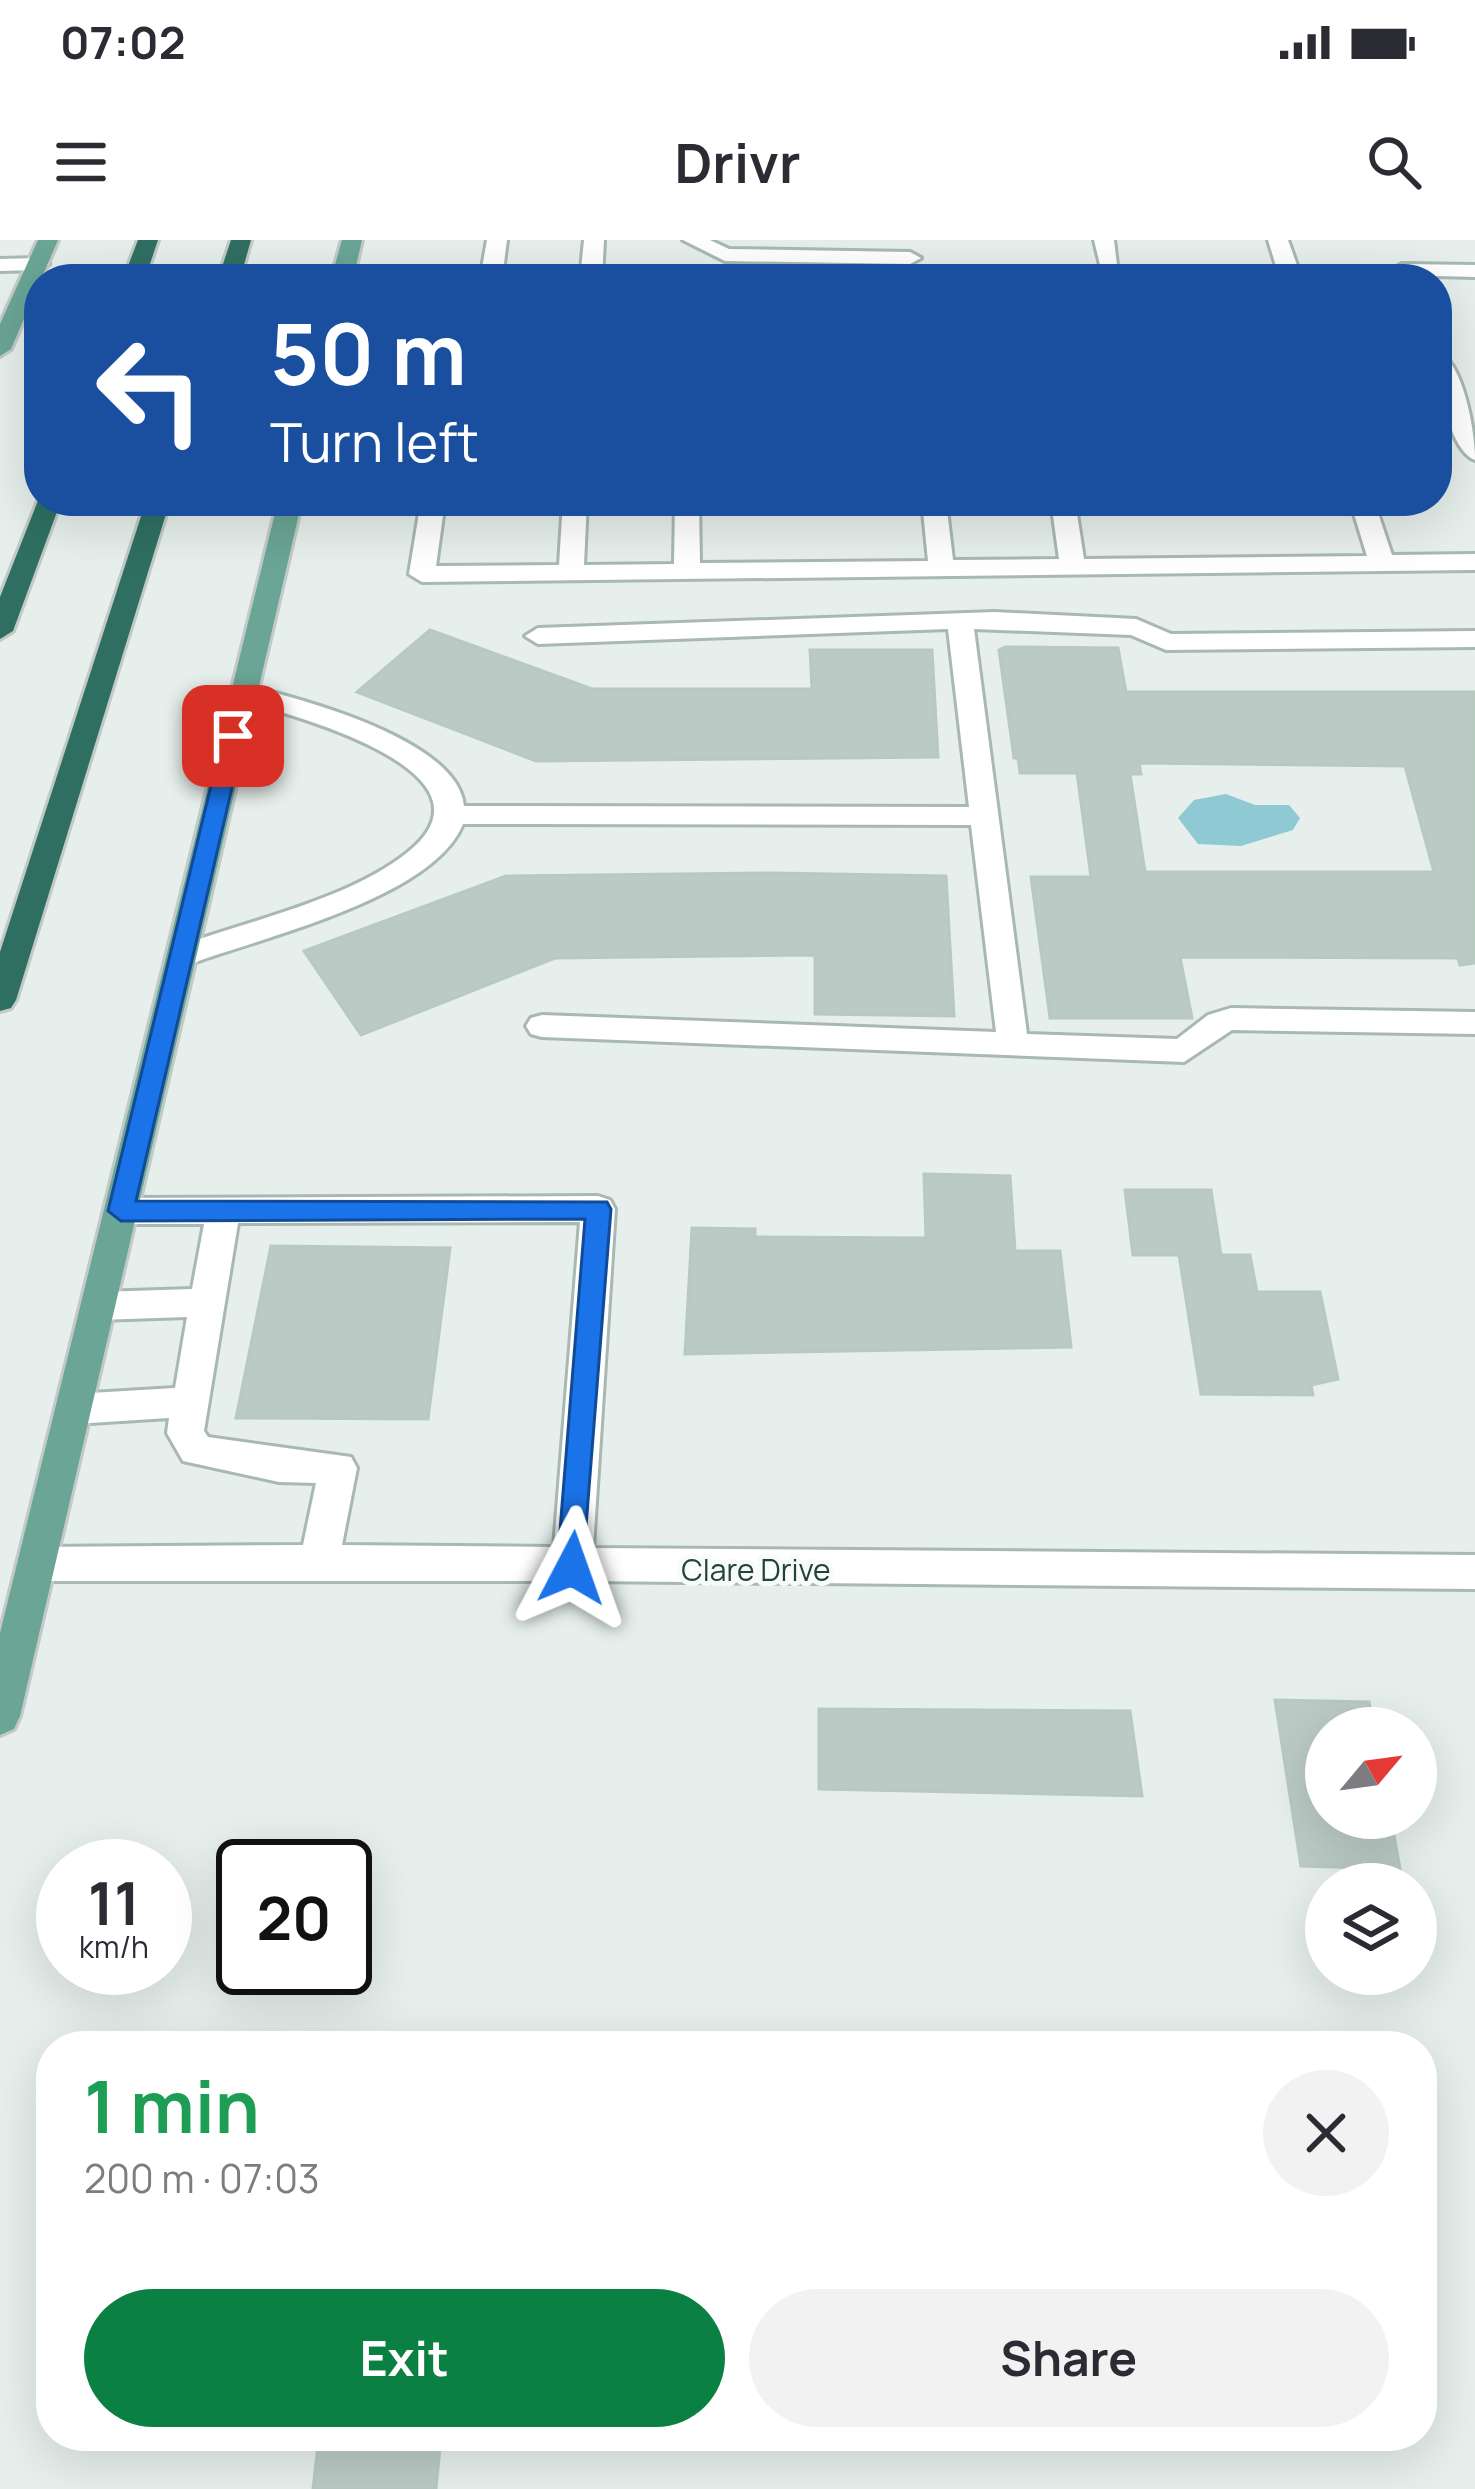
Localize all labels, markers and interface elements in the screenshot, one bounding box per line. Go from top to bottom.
text: 07:02 [60,11,185,73]
text: Drivr [675,125,800,199]
icon: menu [48,129,114,195]
icon: search [1361,129,1427,195]
text: 50 m [270,295,467,410]
icon: left [72,312,228,468]
text: Turn left [270,404,479,478]
pin [182,685,284,787]
icon: arrive [200,703,266,769]
position arrow [509,1505,635,1631]
street label: Clare Drive [681,1549,831,1590]
north arrow [1305,1707,1437,1839]
map controls [1305,1707,1437,1995]
speed limit sign: 20 [216,1839,372,1995]
text: 11 [88,1861,140,1943]
button: layers [1305,1863,1437,1995]
text: km/h [79,1926,149,1967]
text: 1 min [84,2056,260,2155]
button: close [1263,2070,1389,2196]
text: 200 m · 07:03 [84,2151,320,2205]
button: Exit [84,2289,725,2427]
button: Share [749,2289,1389,2427]

